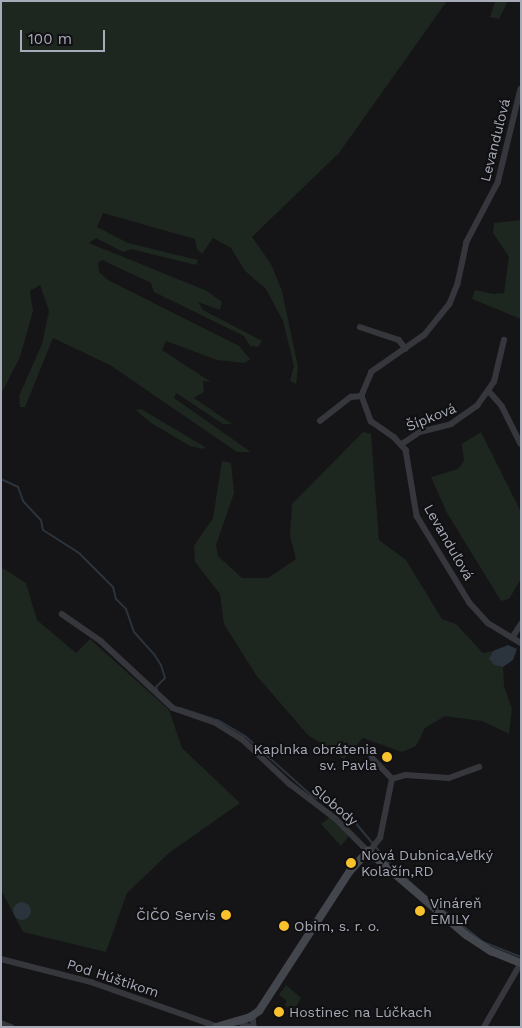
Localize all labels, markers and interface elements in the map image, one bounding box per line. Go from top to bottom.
scale bar [22,20,108,52]
text: 100 m [28,30,72,48]
street label: Levanduľová [477,97,513,183]
street label: Šípková [404,399,458,435]
street label: Levanduľová [420,501,478,583]
place label: Kaplnka obrátenia sv. Pavla [253,741,377,774]
marker: Kaplnka obrátenia sv. Pavla [381,751,393,763]
street label: Slobody [309,781,361,829]
place label: Nová Dubnica,Veľký Kolačín,RD [361,847,493,880]
marker: Nová Dubnica,Veľký Kolačín,RD [345,857,357,869]
place label: Vináreň EMILY [430,895,482,928]
marker: Vináreň EMILY [414,905,426,917]
place label: ČIČO Servis [136,907,216,923]
marker: ČIČO Servis [220,909,232,921]
place label: Obim, s. r. o. [294,918,380,934]
marker: Obim, s. r. o. [278,920,290,932]
street label: Pod Húštikom [65,955,161,1001]
place label: Hostinec na Lúčkach [289,1004,432,1020]
marker: Hostinec na Lúčkach [273,1006,285,1018]

